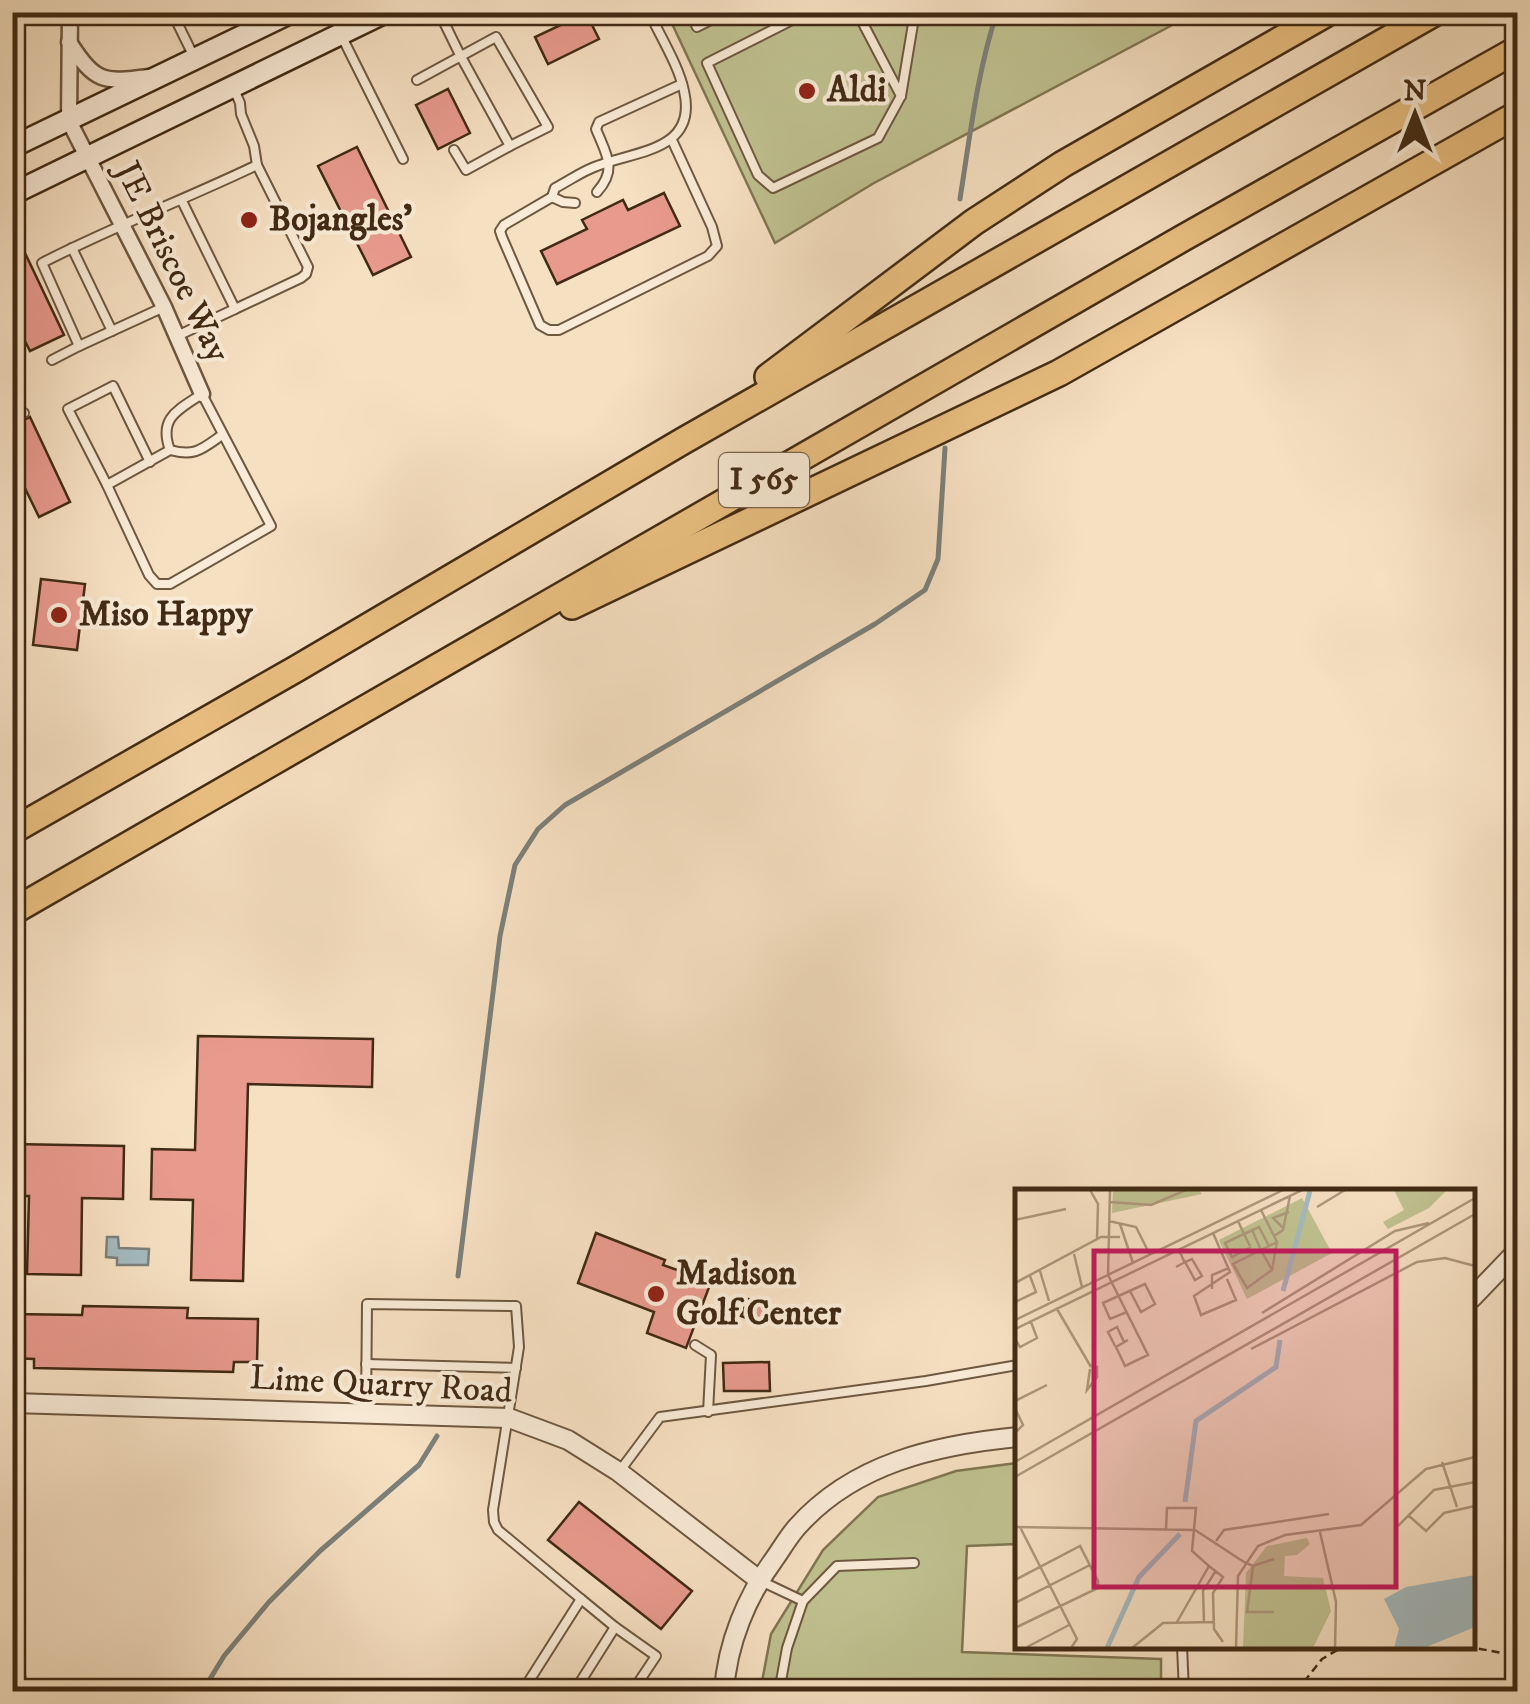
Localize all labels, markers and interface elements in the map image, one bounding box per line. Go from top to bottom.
north arrow [1365,65,1465,165]
place label: Aldi [826,69,886,113]
text: N [1404,74,1427,109]
marker: Aldi [796,80,818,102]
street label: JE Briscoe Way [103,152,240,370]
place label: Bojangles' [269,198,412,242]
marker: Bojangles' [238,209,260,231]
road number: I 565 [719,453,809,507]
place label: Miso Happy [79,593,254,637]
marker: Miso Happy [48,604,70,626]
inset map [1015,1189,1475,1649]
place label: Madison Golf Center [676,1252,842,1336]
marker: Madison Golf Center [645,1283,667,1305]
street label: Lime Quarry Road [249,1356,514,1414]

